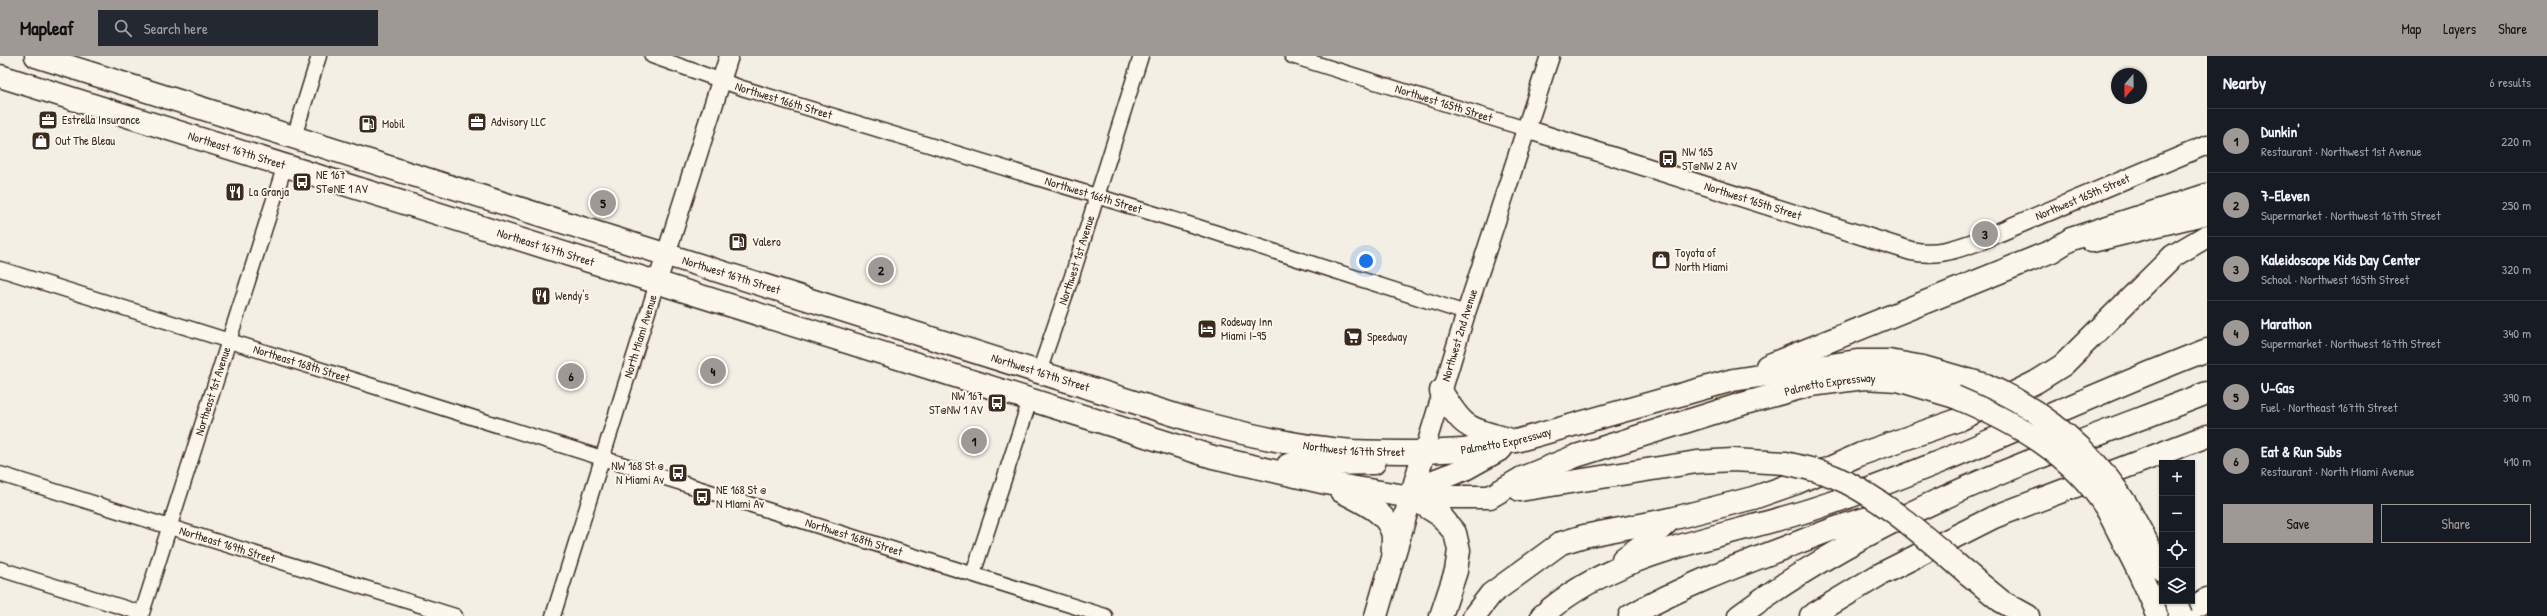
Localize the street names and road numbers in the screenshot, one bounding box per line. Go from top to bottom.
street label: Northwest 166th Street [733,77,835,123]
street label: Northwest 165th Street [1393,80,1496,126]
street label: Northeast 167th Street [186,127,288,173]
street label: Northwest 165th Street [2032,169,2133,224]
street label: Northwest 166th Street [1043,172,1145,218]
street label: Northwest 165th Street [1702,177,1805,224]
street label: Northwest 1st Avenue [1054,213,1099,307]
street label: Northeast 167th Street [495,224,597,270]
street label: Northwest 167th Street [680,251,783,298]
street label: Northwest 2nd Avenue [1437,286,1481,383]
street label: North Miami Avenue [619,292,661,380]
street label: Northeast 168th Street [251,340,353,387]
street label: Northeast 1st Avenue [190,344,235,438]
street label: Northwest 167th Street [989,349,1092,396]
street label: Palmetto Expressway [1782,369,1876,400]
street label: Palmetto Expressway [1459,422,1553,458]
street label: Northwest 167th Street [1302,436,1406,460]
street label: Northwest 168th Street [803,513,906,560]
street label: Northeast 169th Street [177,521,278,568]

